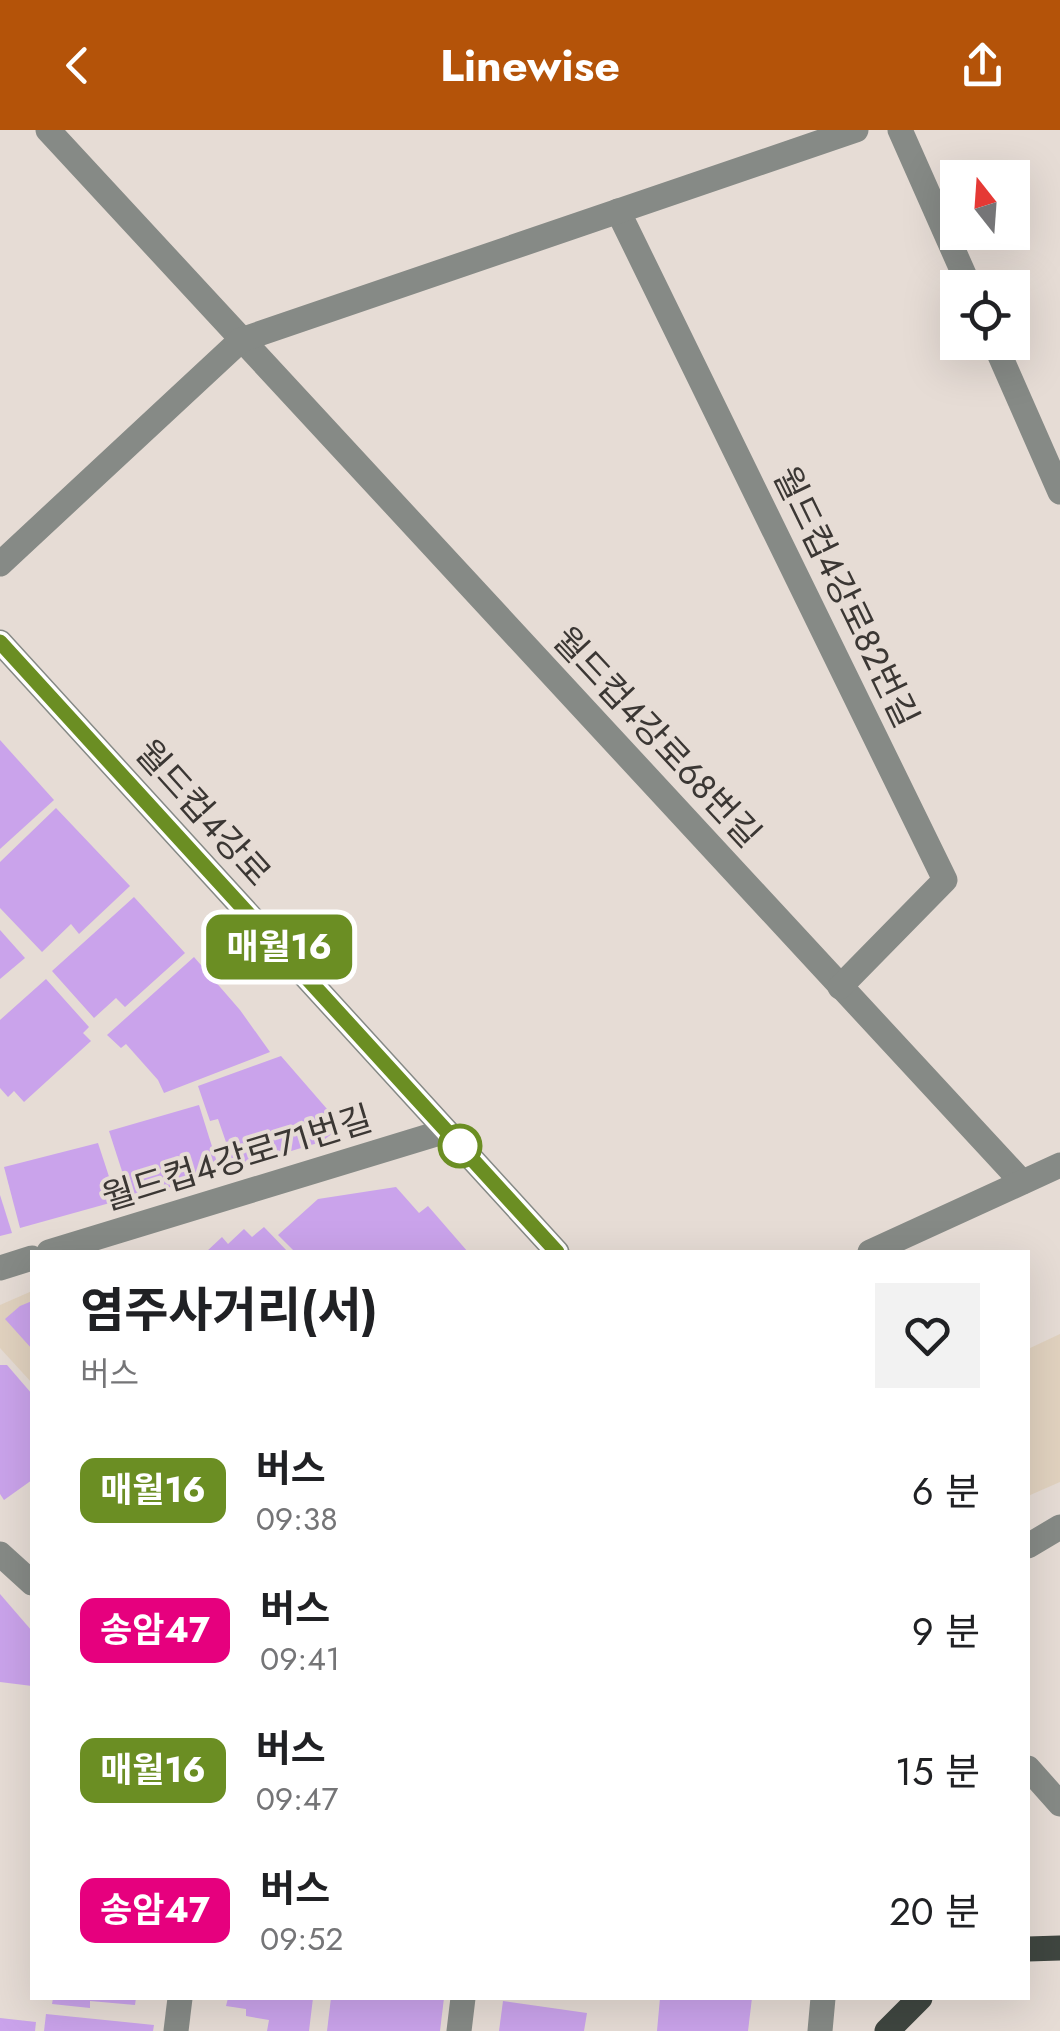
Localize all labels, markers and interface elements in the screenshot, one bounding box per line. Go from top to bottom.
text: Linewise [440,33,620,98]
icon: back [50,38,105,93]
icon: share [955,38,1010,93]
north arrow [940,160,1030,250]
map controls [940,160,1030,360]
button: locate [940,270,1030,360]
street label: 월드컵4강로82번길 [761,458,931,736]
street label: 월드컵4강로68번길 [542,616,772,858]
street label: 월드컵4강로 [124,729,282,897]
line badge: 매월16 [209,914,349,980]
text: 매월16 [226,922,332,972]
street label: 월드컵4강로71번길 [96,1093,378,1223]
unlabelled marker [439,1125,481,1167]
text: 염주사거리(서) [80,1276,378,1345]
button: heart [875,1283,980,1388]
text: 버스 [80,1351,139,1397]
text: 버스 [256,1441,326,1496]
text: 6 분 [912,1464,980,1519]
text: 매월16 [100,1465,206,1515]
text: 09:38 [256,1496,338,1542]
text: 버스 [260,1581,330,1636]
text: 9 분 [912,1604,980,1659]
text: 송암47 [100,1605,210,1655]
text: 09:41 [260,1636,340,1682]
text: 버스 [256,1721,326,1776]
text: 15 분 [895,1744,980,1799]
text: 매월16 [100,1745,206,1795]
text: 09:47 [256,1776,338,1822]
text: 버스 [260,1861,330,1916]
text: 20 분 [889,1884,980,1939]
text: 송암47 [100,1885,210,1935]
text: 09:52 [260,1916,343,1962]

